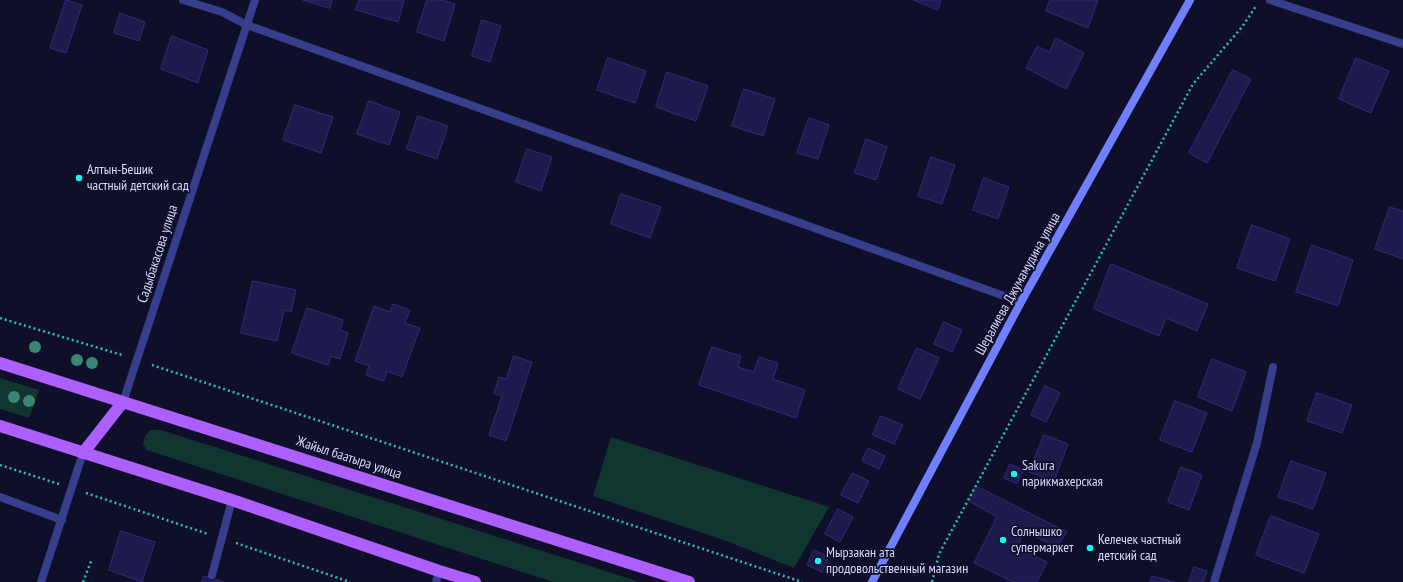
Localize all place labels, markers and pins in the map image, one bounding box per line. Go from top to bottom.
place label: Алтын-Бешик частный детский сад [87,162,189,194]
marker: Алтын-Бешик частный детский сад [74,173,84,183]
place label: Sakura парикмахерская [1022,458,1103,490]
marker: Sakura парикмахерская [1009,469,1019,479]
place label: Солнышко супермаркет [1011,524,1074,556]
place label: Келечек частный детский сад [1098,532,1181,564]
marker: Солнышко супермаркет [998,535,1008,545]
marker: Келечек частный детский сад [1085,543,1095,553]
place label: Мырзакан ата продовольственный магазин [826,545,968,578]
marker: Мырзакан ата продовольственный магазин [813,556,823,566]

